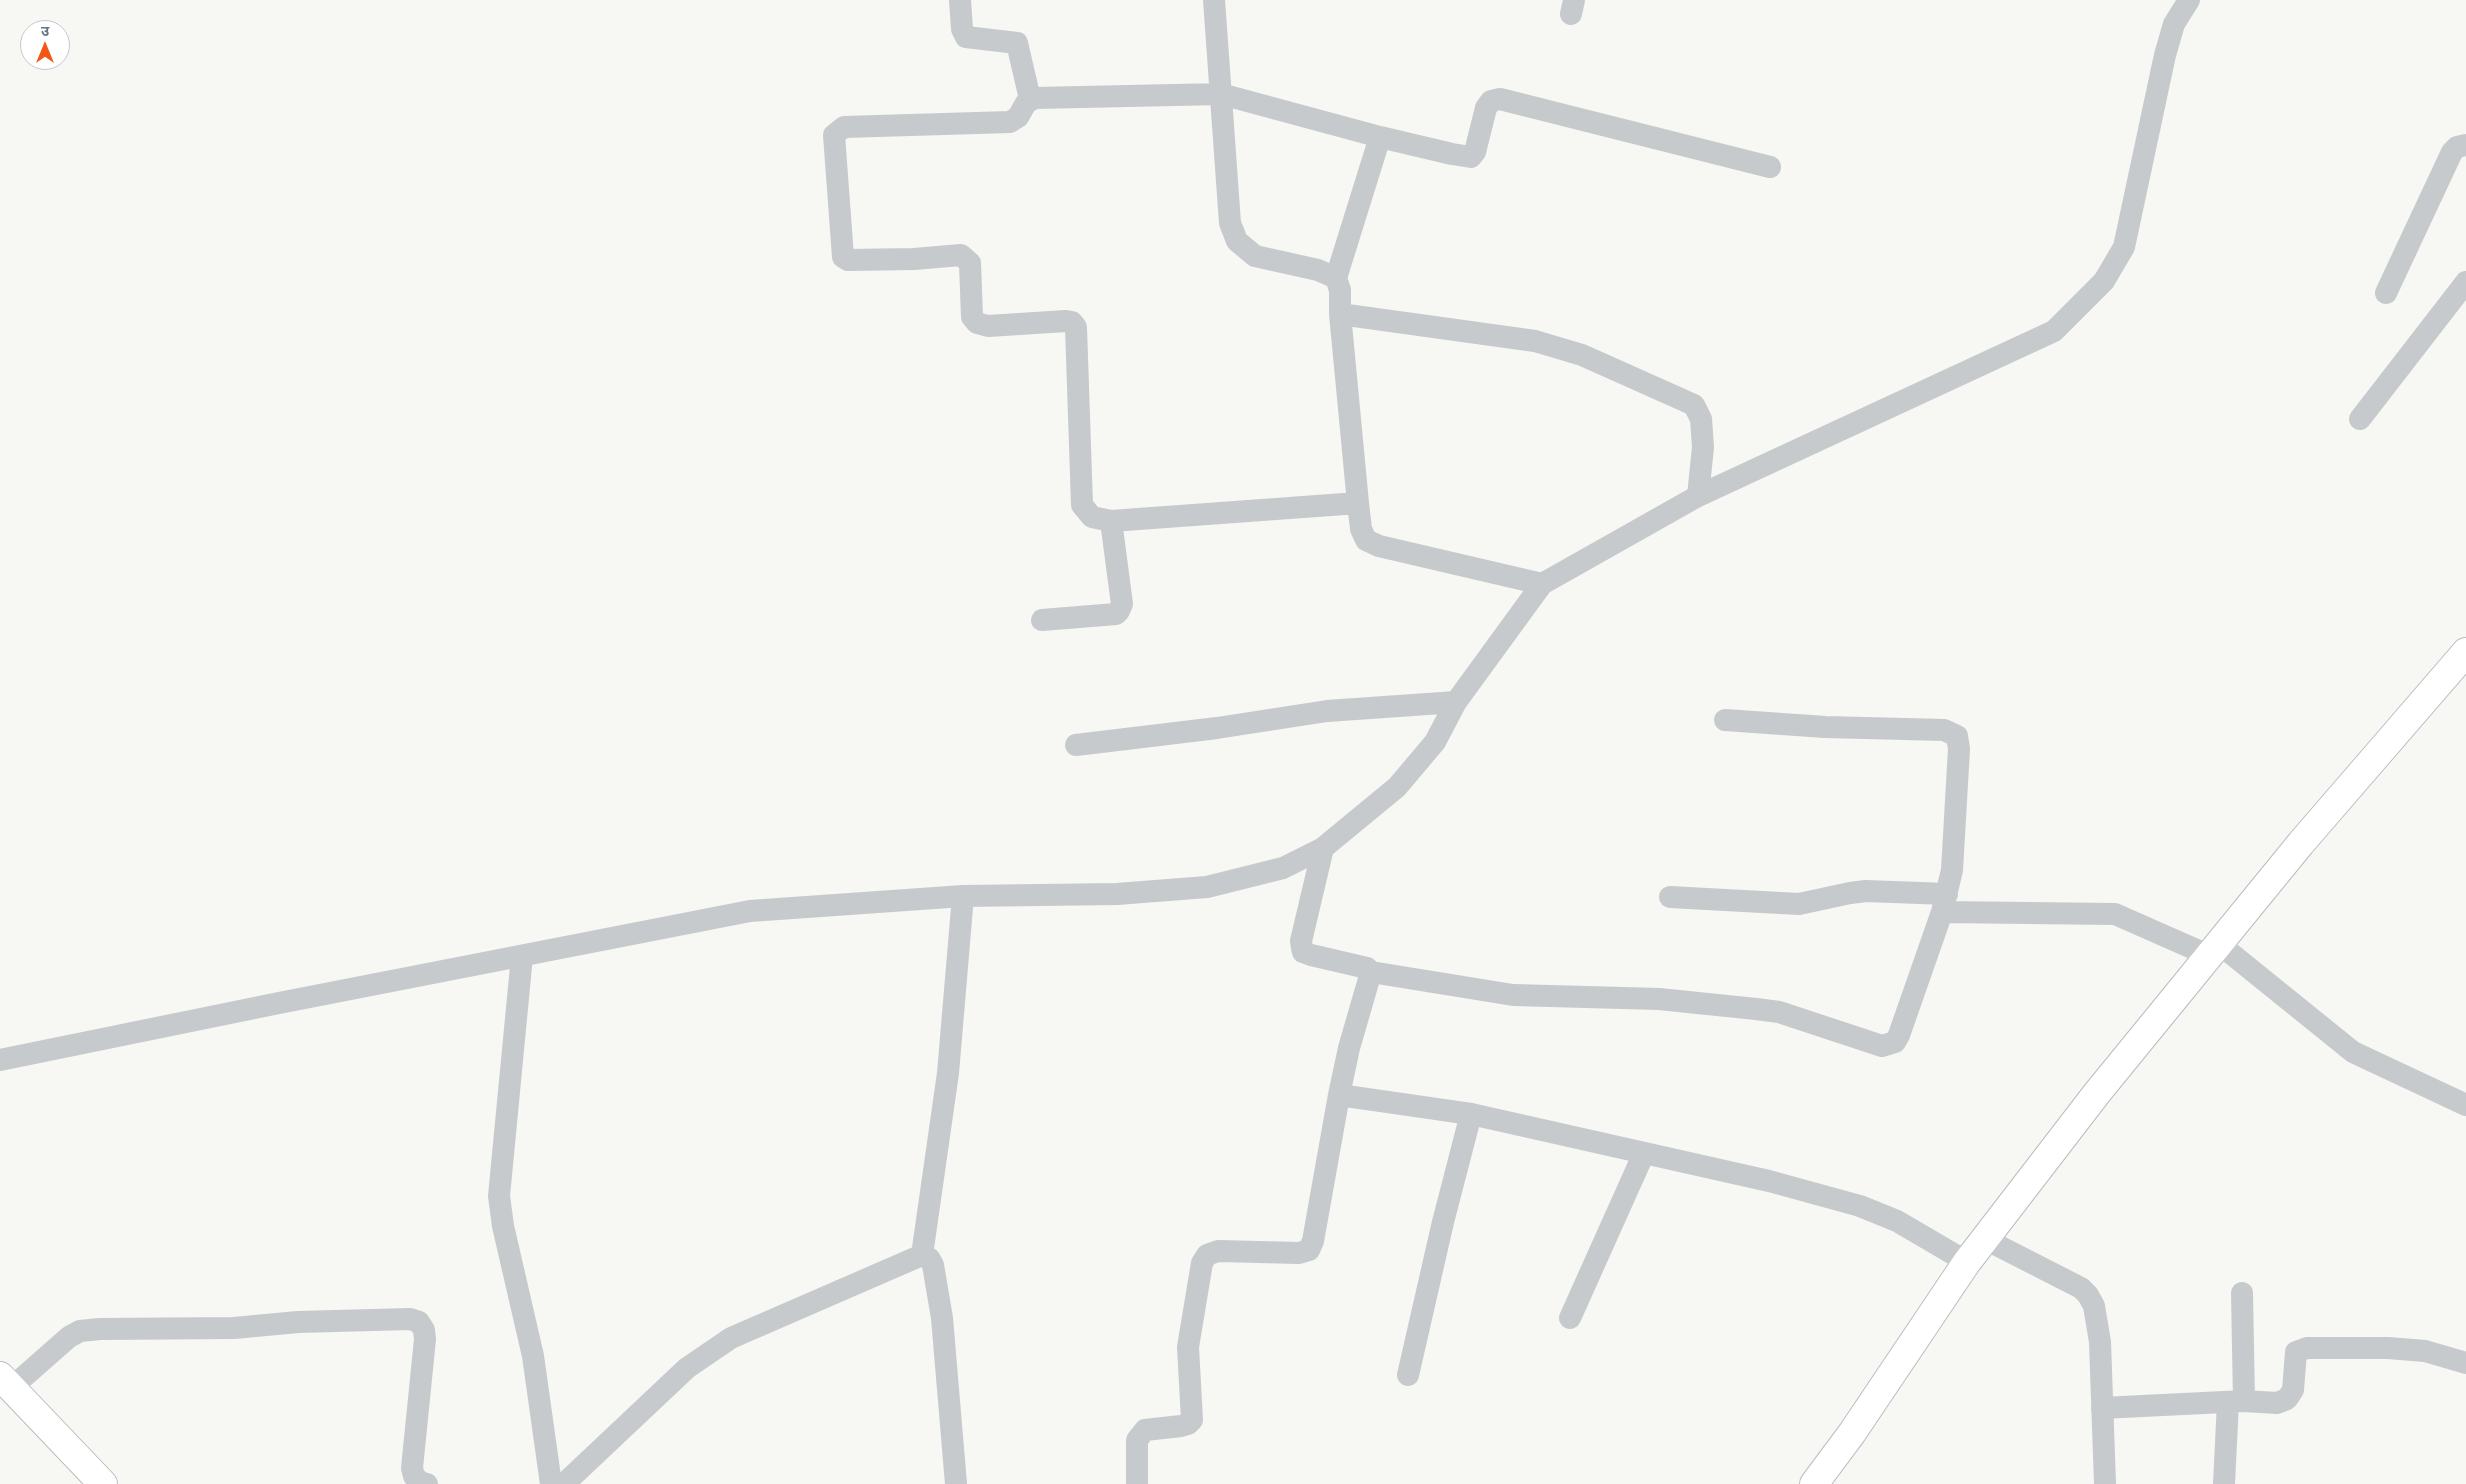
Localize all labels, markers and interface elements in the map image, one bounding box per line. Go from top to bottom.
north arrow [20,20,70,70]
text: उ [41,22,49,40]

